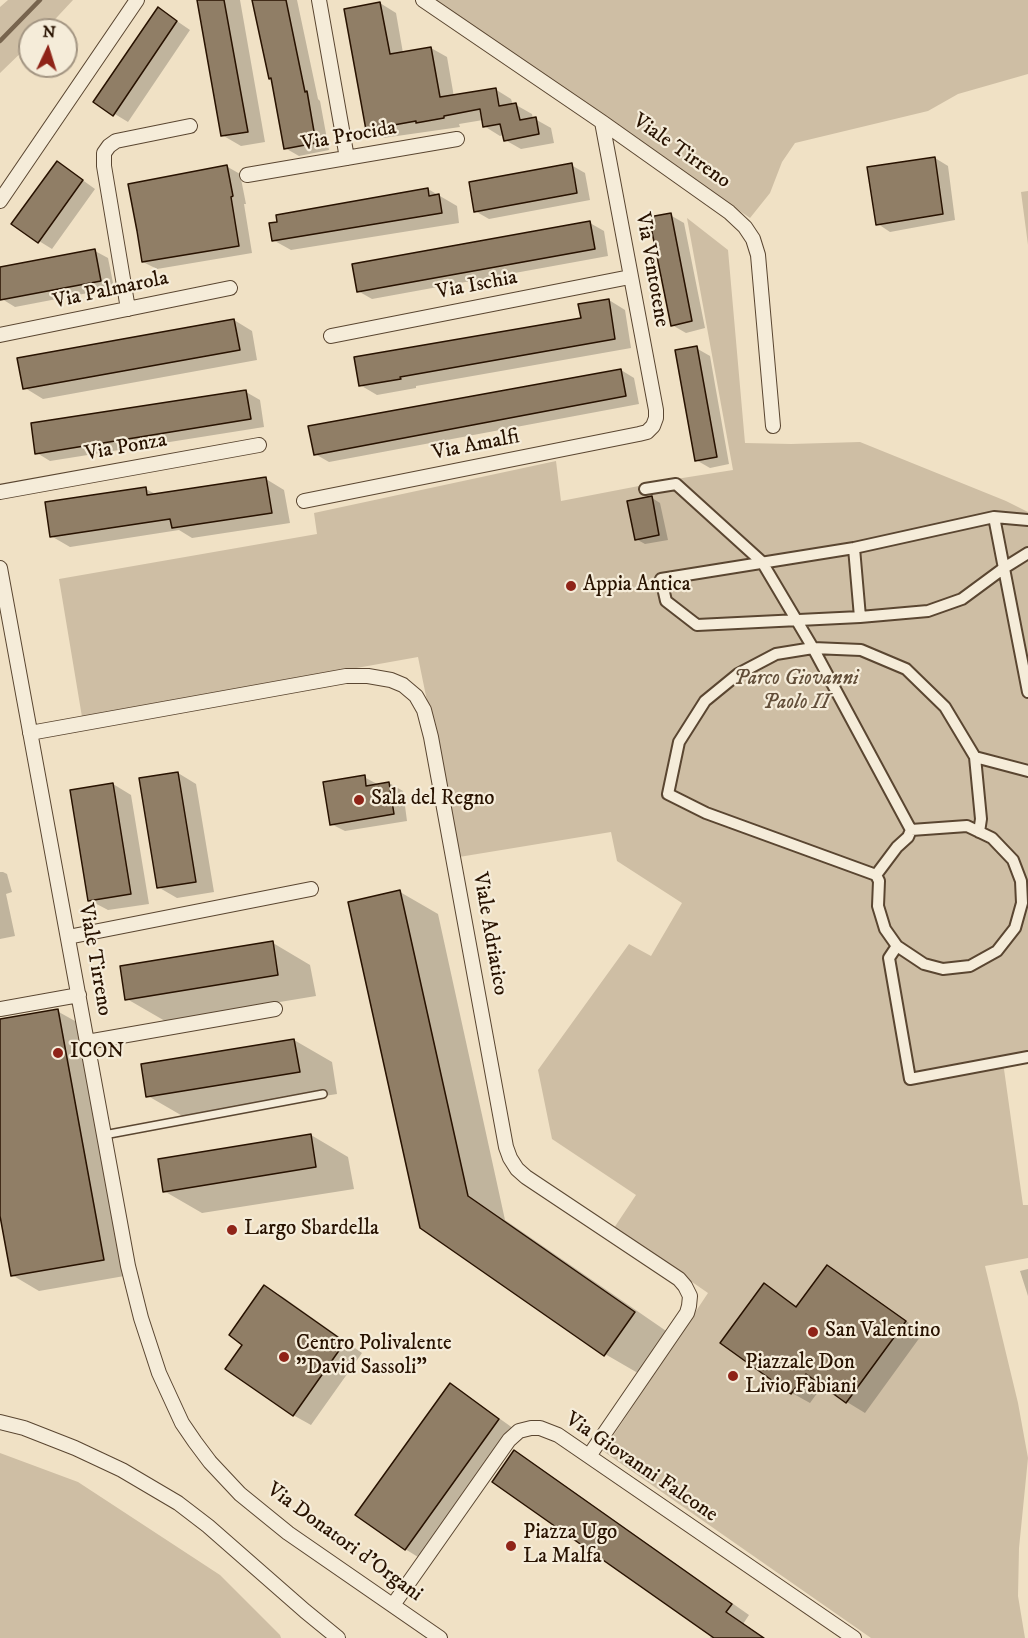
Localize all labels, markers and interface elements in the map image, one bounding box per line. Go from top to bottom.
north arrow [18,18,78,78]
text: N [42,22,56,42]
street label: Viale Tirreno [627,109,735,195]
street label: Via Procida [300,116,398,158]
street label: Via Ventotene [629,211,673,329]
street label: Via Palmarola [51,266,171,316]
street label: Via Ischia [434,266,520,306]
street label: Via Amalfi [430,425,522,467]
street label: Via Ponza [83,428,169,468]
place label: Appia Antica [583,573,691,599]
marker: Appia Antica [564,579,578,593]
park label: Parco Giovanni Paolo II [733,667,859,717]
place label: Sala del Regno [371,787,495,813]
marker: Sala del Regno [352,793,366,807]
street label: Viale Adriatico [466,871,512,997]
street label: Viale Tirreno [72,902,116,1018]
place label: ICON [70,1040,124,1066]
marker: ICON [51,1046,65,1060]
place label: Largo Sbardella [244,1217,379,1243]
marker: Largo Sbardella [225,1223,239,1237]
place label: San Valentino [825,1319,940,1345]
marker: San Valentino [806,1325,820,1339]
place label: Centro Polivalente "David Sassoli" [296,1332,452,1382]
marker: Centro Polivalente "David Sassoli" [277,1350,291,1364]
place label: Piazzale Don Livio Fabiani [745,1351,857,1401]
marker: Piazzale Don Livio Fabiani [726,1369,740,1383]
street label: Via Giovanni Falcone [560,1408,722,1528]
street label: Via Donatori d'Organi [261,1478,427,1608]
place label: Piazza Ugo La Malfa [523,1521,617,1571]
marker: Piazza Ugo La Malfa [504,1539,518,1553]

